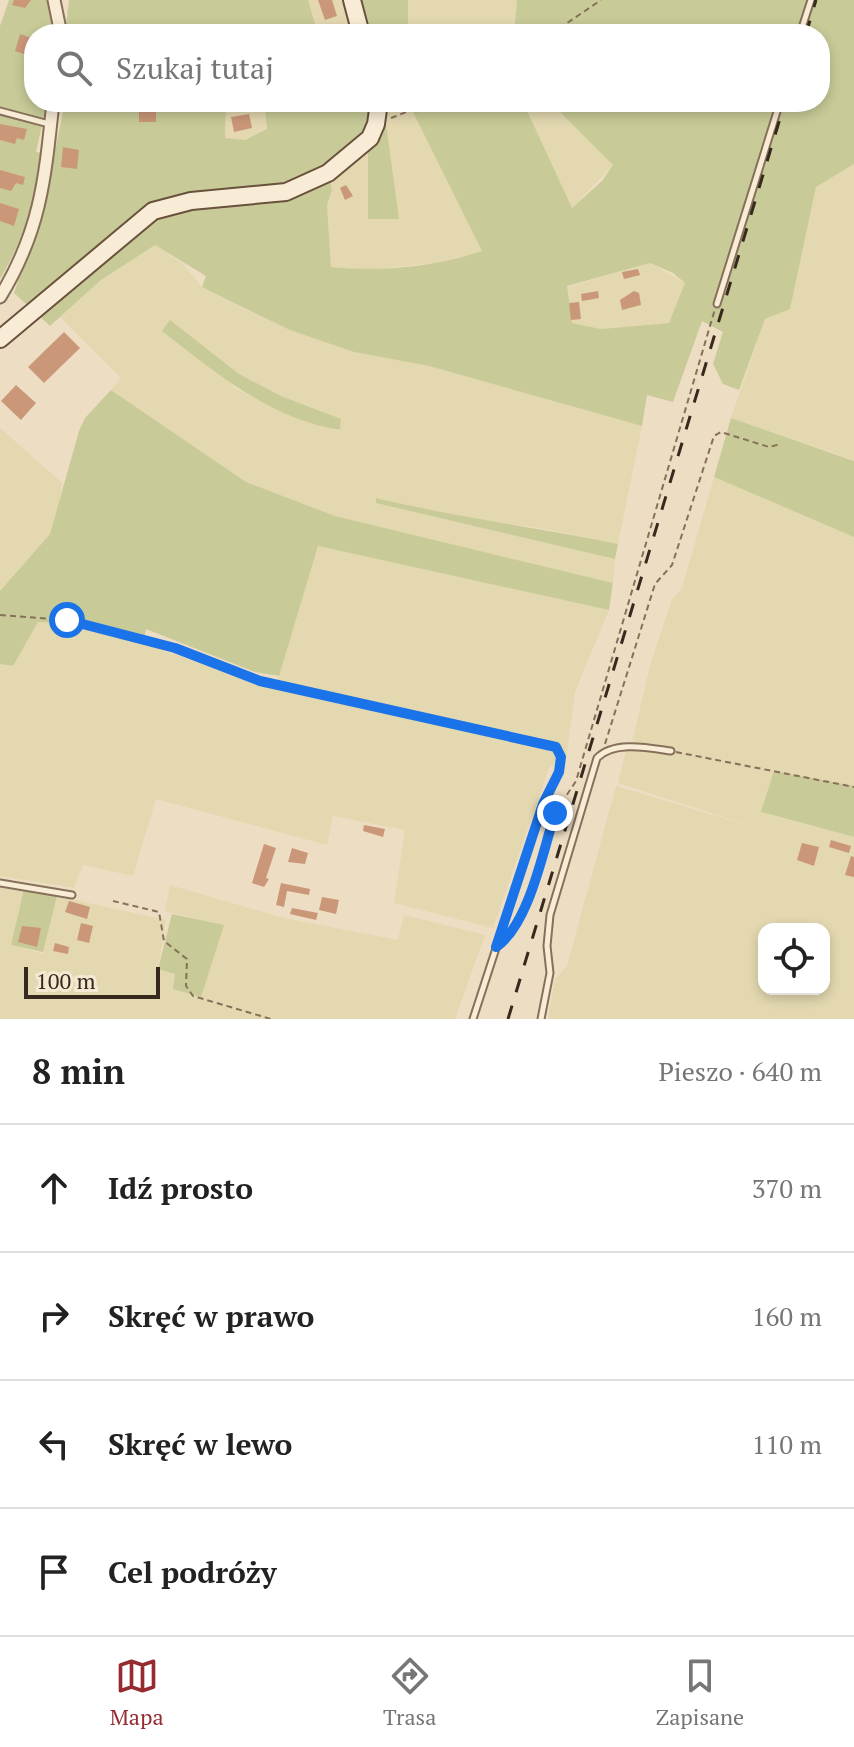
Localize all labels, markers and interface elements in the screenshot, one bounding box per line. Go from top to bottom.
search box [24,24,830,112]
icon: search [52,46,96,90]
text: Szukaj tutaj [116,48,274,88]
route start [49,602,85,638]
route end [537,795,573,831]
map controls [758,923,830,995]
button: locate [758,923,830,995]
scale bar [24,963,160,999]
text: 100 m [36,966,96,995]
text: 8 min [32,1049,125,1094]
text: Pieszo · 640 m [658,1054,822,1088]
icon: ahead [32,1166,76,1210]
text: Idź prosto [108,1168,253,1208]
text: 370 m [752,1171,822,1205]
icon: right [32,1294,76,1338]
text: Skręć w prawo [108,1296,314,1336]
text: 160 m [752,1299,822,1333]
icon: left [32,1422,76,1466]
text: Skręć w lewo [108,1424,292,1464]
text: 110 m [752,1427,822,1461]
icon: arrive [32,1550,76,1594]
text: Cel podróży [108,1552,277,1592]
tab: Mapa [110,1654,164,1731]
tab: Trasa [383,1654,436,1731]
tab: Zapisane [656,1654,744,1731]

